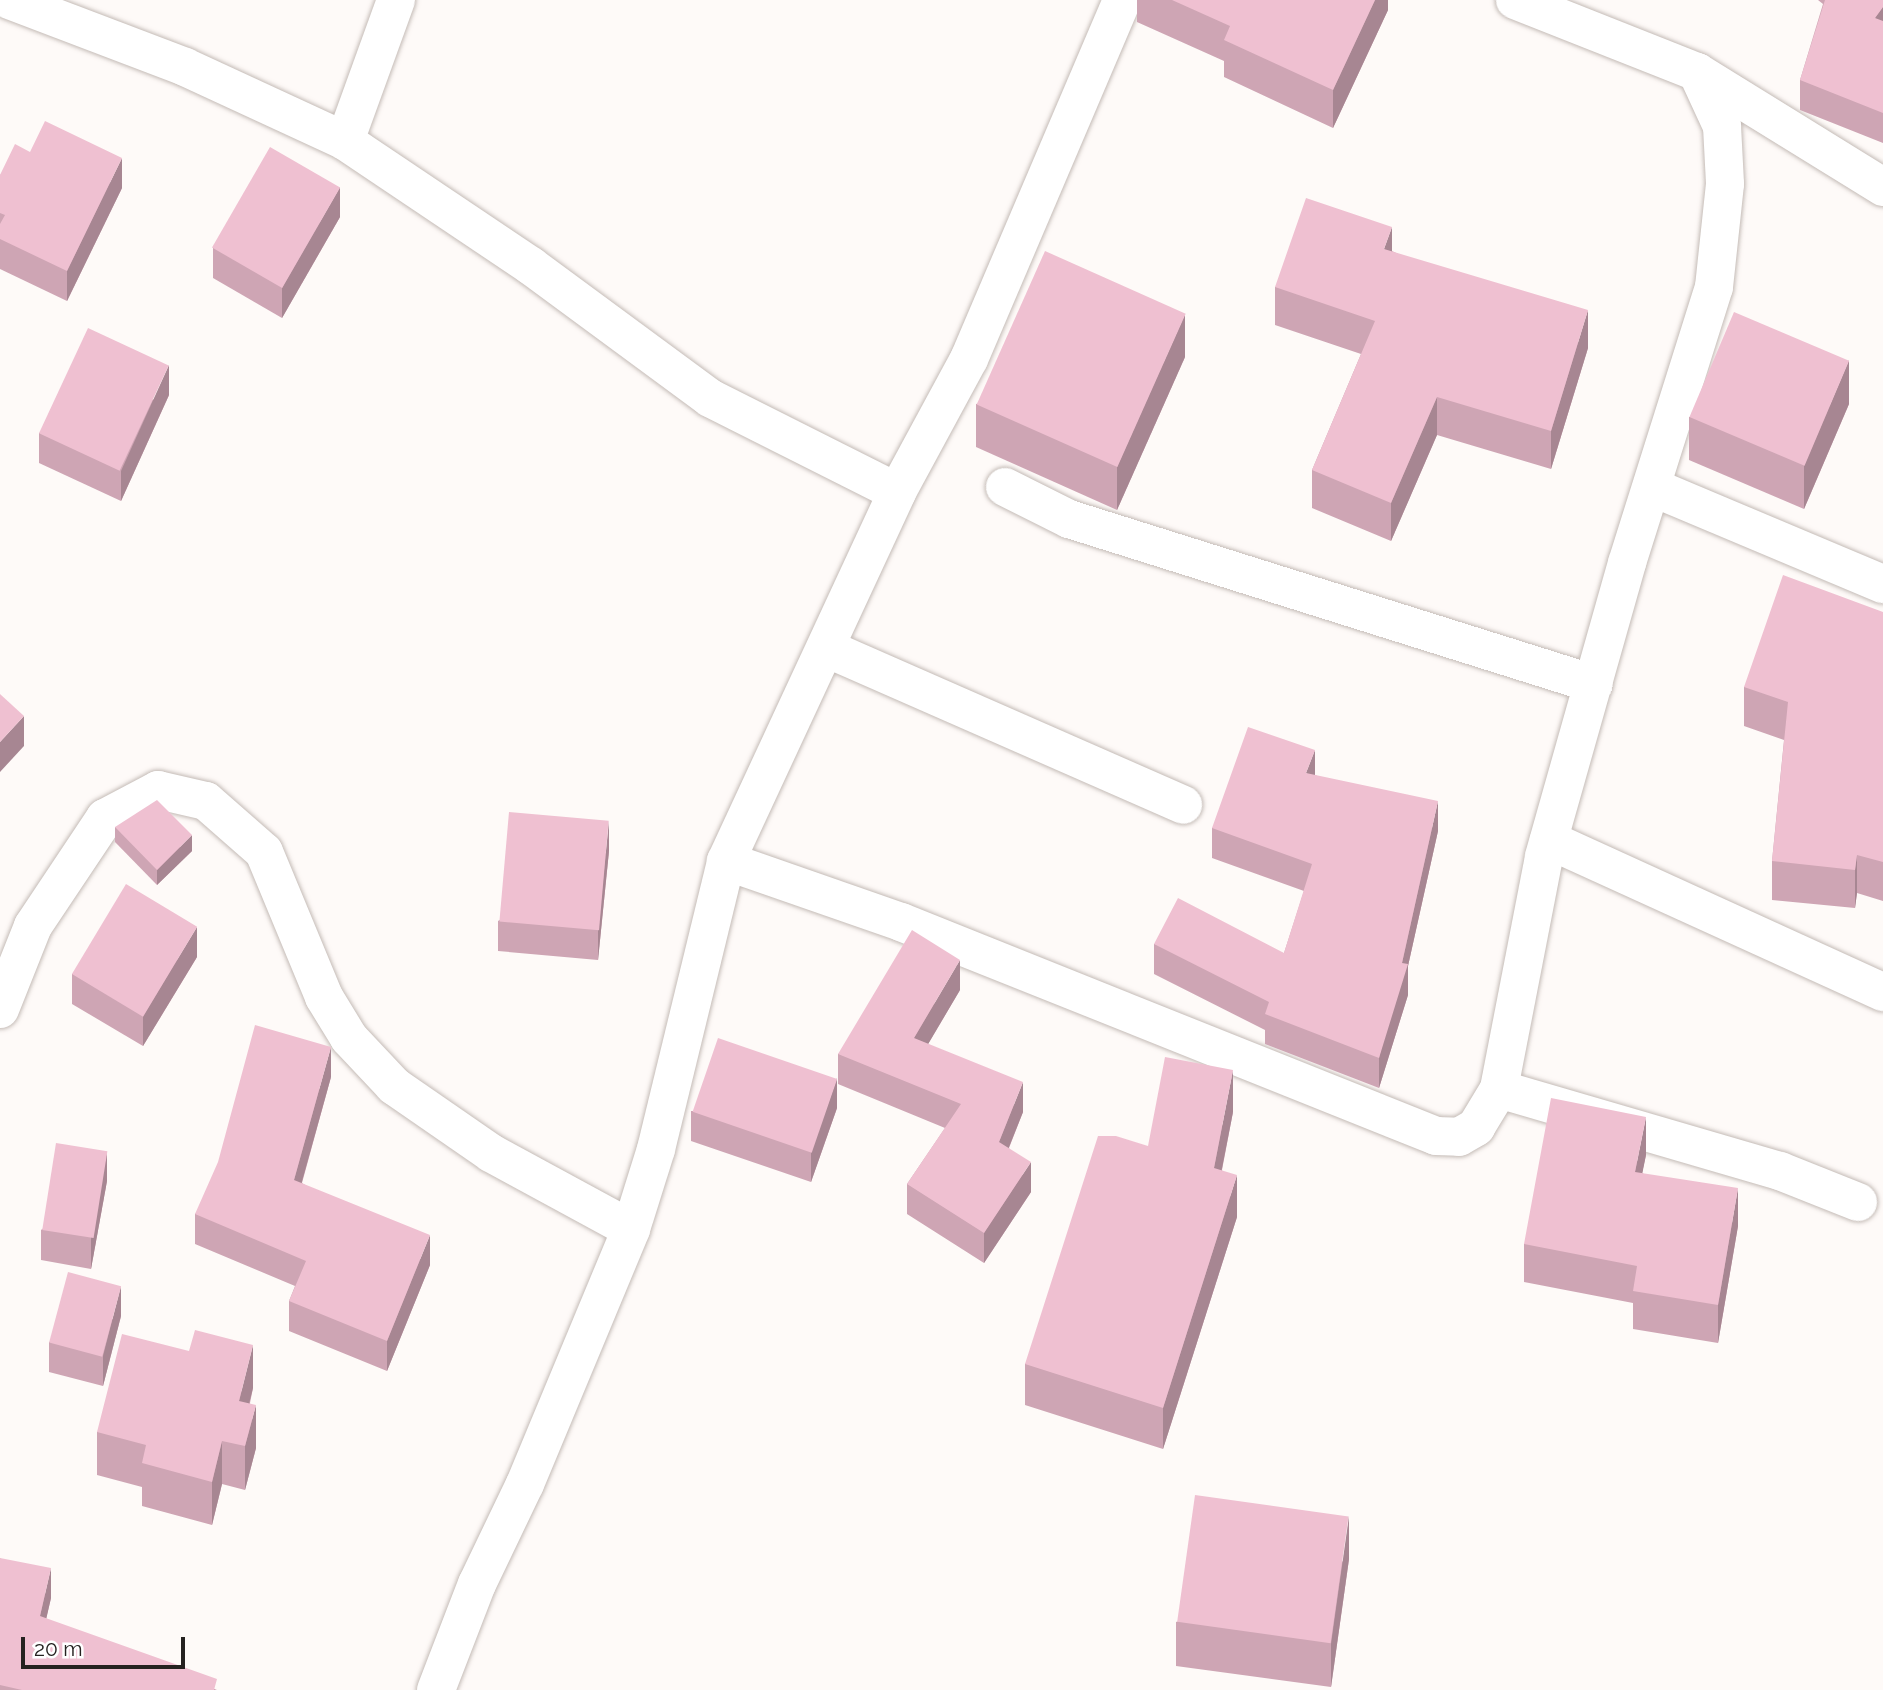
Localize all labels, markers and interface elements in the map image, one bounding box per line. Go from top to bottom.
scale bar [24,1624,189,1668]
text: 20 m [34,1636,82,1661]

